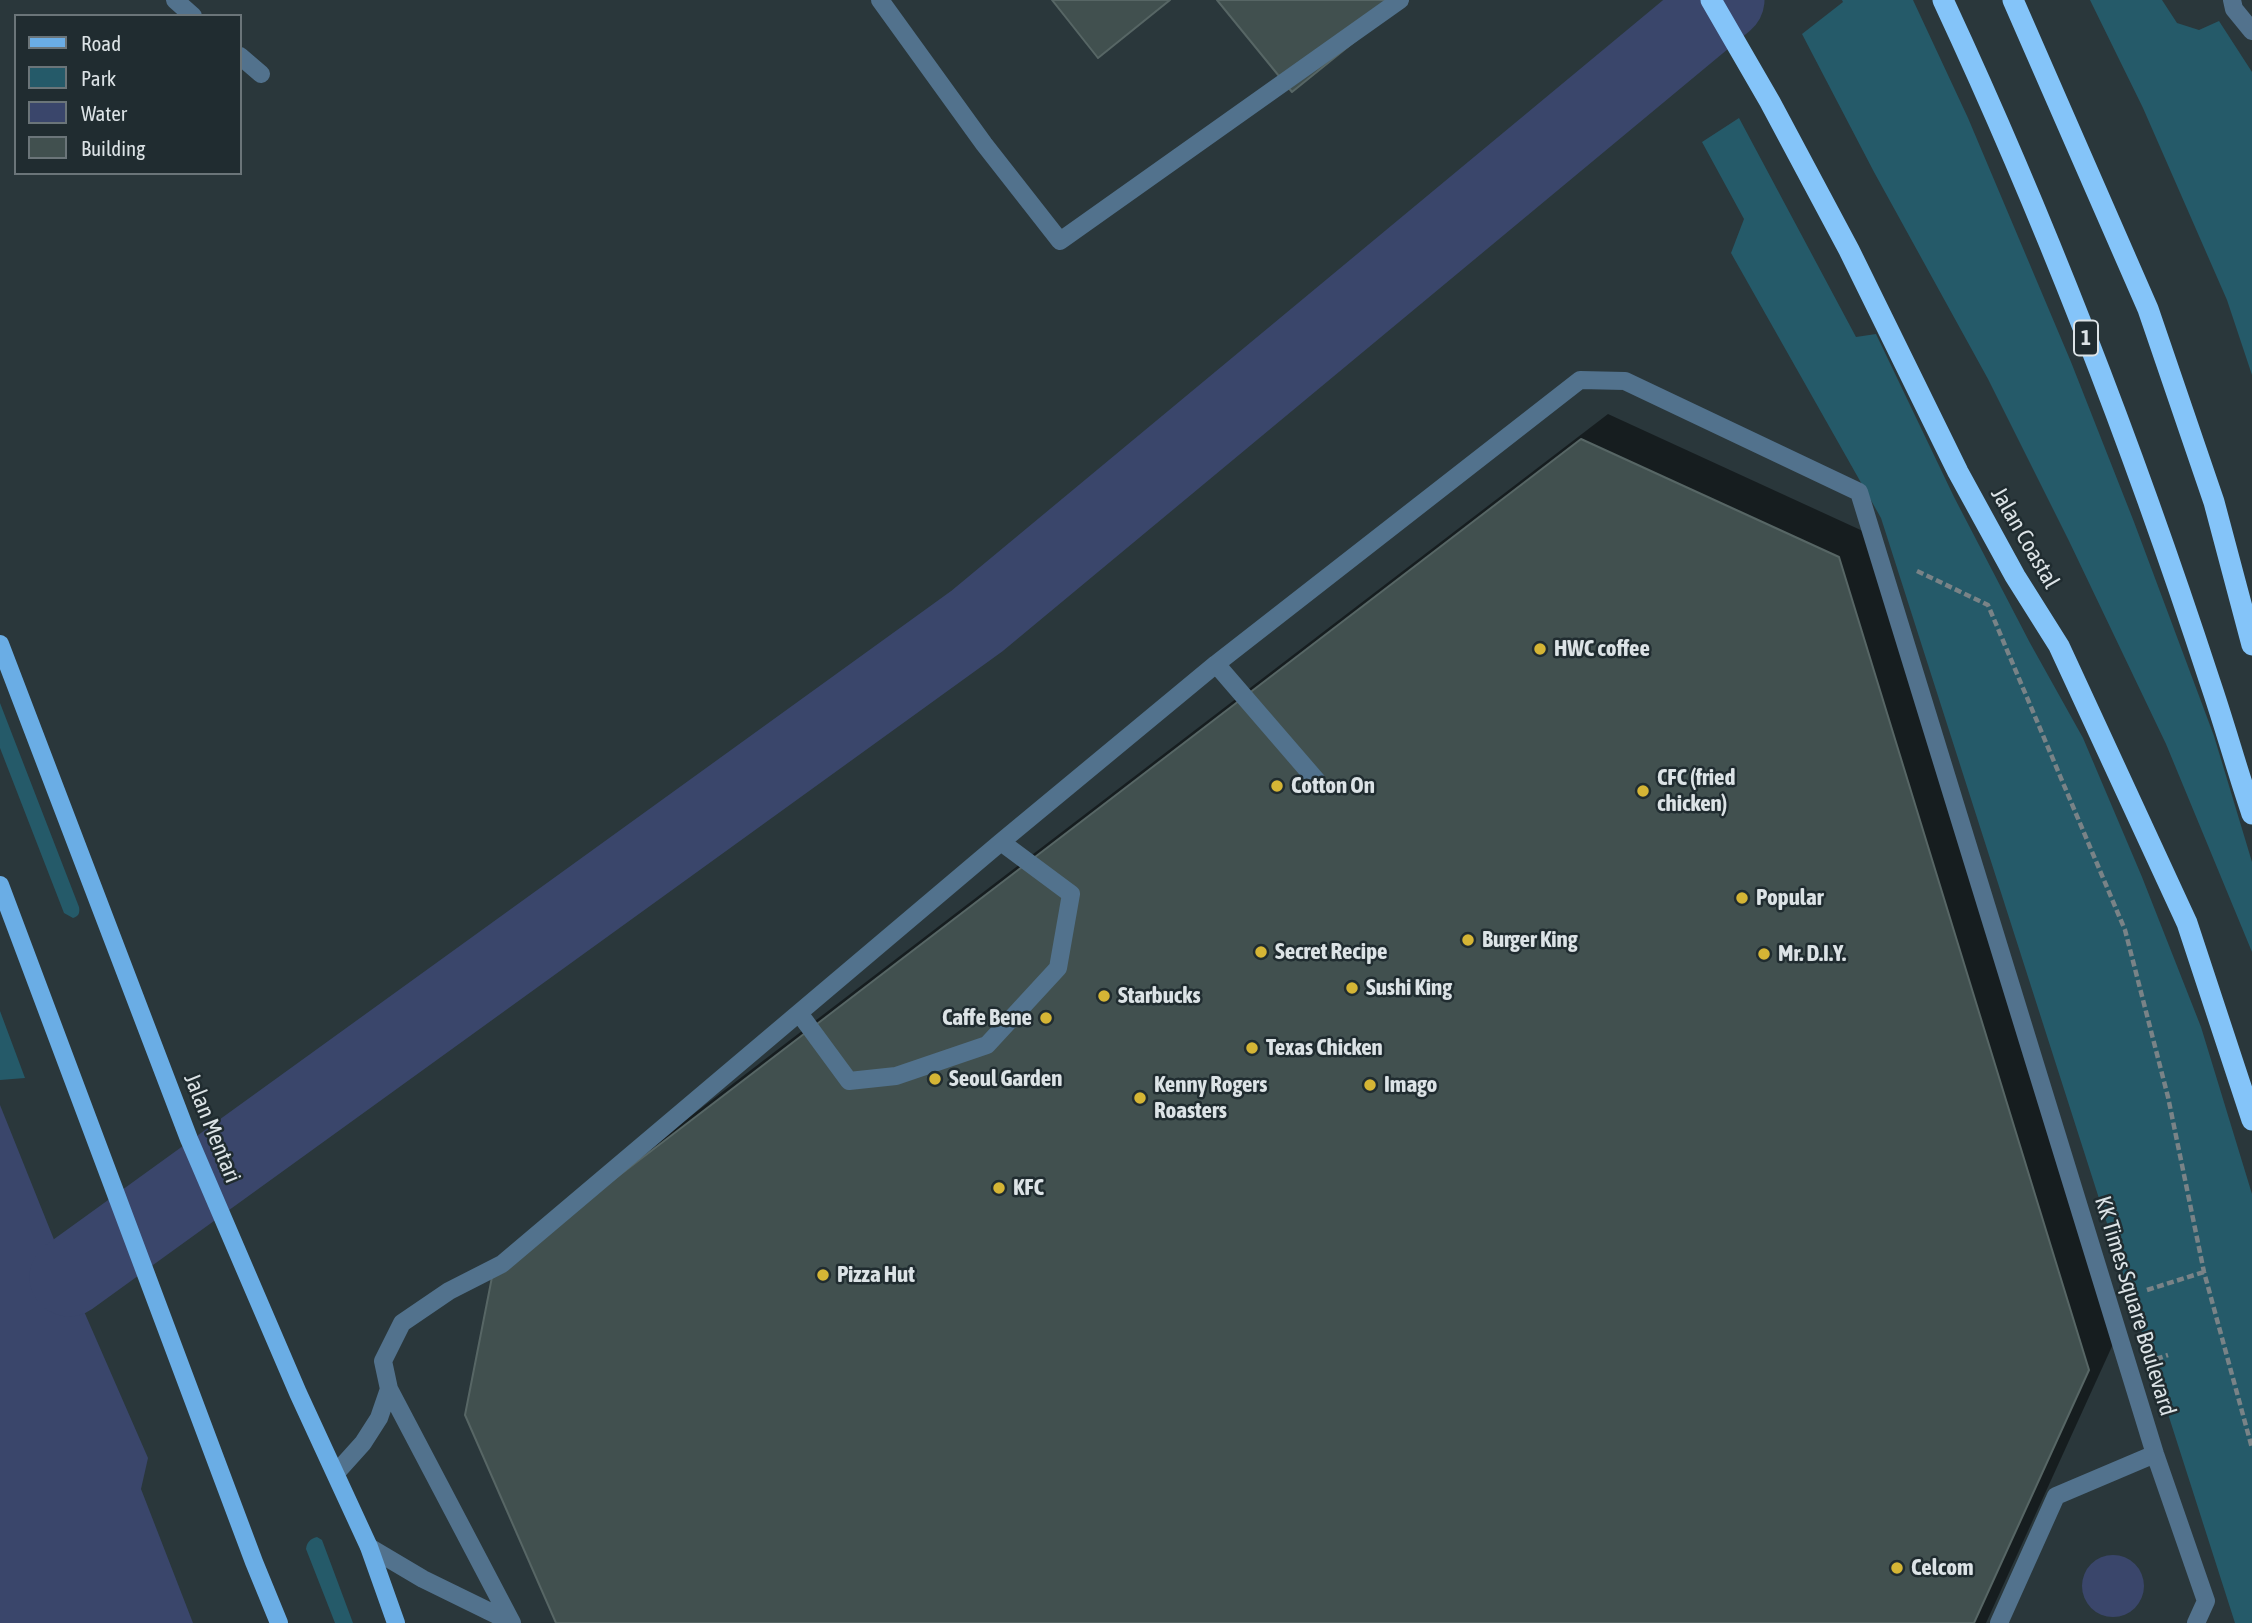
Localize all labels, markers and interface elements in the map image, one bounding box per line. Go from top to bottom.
legend [14,14,242,175]
text: Road [81,31,121,55]
text: Park [81,66,116,90]
text: Water [81,101,127,125]
text: Building [81,136,145,160]
road number: 1 [2074,320,2098,356]
street label: Jalan Coastal [1985,482,2065,594]
place label: HWC coffee [1554,635,1650,663]
marker: HWC coffee [1532,641,1548,657]
place label: CFC (fried chicken) [1657,764,1735,818]
place label: Cotton On [1291,772,1375,800]
marker: Cotton On [1269,778,1285,794]
marker: CFC (fried chicken) [1635,783,1651,799]
place label: Popular [1756,884,1823,912]
marker: Popular [1734,890,1750,906]
place label: Burger King [1482,926,1578,954]
marker: Burger King [1460,932,1476,948]
place label: Secret Recipe [1275,938,1387,966]
place label: Mr. D.I.Y. [1778,940,1846,968]
marker: Secret Recipe [1253,944,1269,960]
marker: Mr. D.I.Y. [1756,946,1772,962]
place label: Sushi King [1366,974,1452,1002]
marker: Sushi King [1344,980,1360,996]
place label: Starbucks [1118,982,1201,1010]
marker: Starbucks [1096,988,1112,1004]
place label: Caffe Bene [942,1004,1032,1032]
marker: Caffe Bene [1038,1010,1054,1026]
place label: Texas Chicken [1266,1034,1383,1062]
marker: Texas Chicken [1244,1040,1260,1056]
place label: Seoul Garden [949,1065,1062,1093]
street label: Jalan Mentari [178,1069,246,1187]
marker: Seoul Garden [927,1071,943,1087]
place label: Kenny Rogers Roasters [1154,1071,1267,1125]
place label: Imago [1384,1071,1437,1099]
marker: Imago [1362,1077,1378,1093]
marker: Kenny Rogers Roasters [1132,1090,1148,1106]
place label: KFC [1013,1174,1044,1202]
marker: KFC [991,1180,1007,1196]
street label: KK Times Square Boulevard [2088,1193,2182,1419]
place label: Pizza Hut [837,1261,915,1289]
marker: Pizza Hut [815,1267,831,1283]
place label: Celcom [1911,1554,1974,1582]
marker: Celcom [1889,1560,1905,1576]

